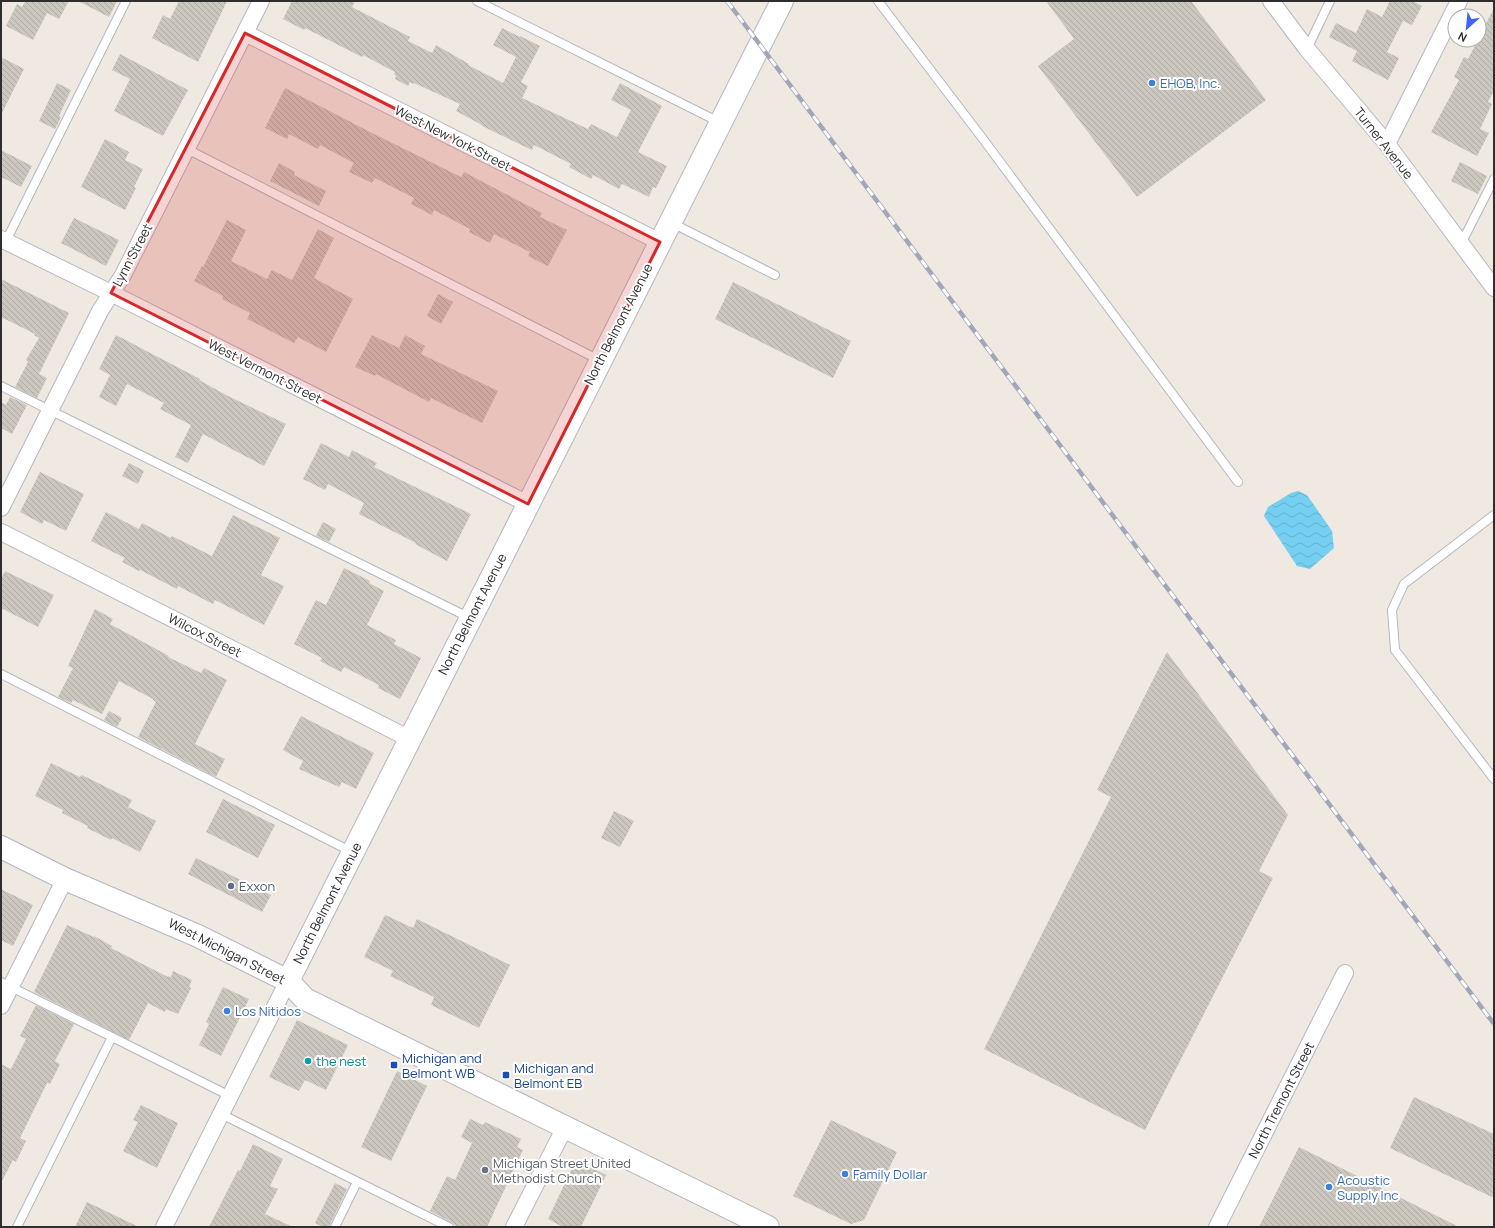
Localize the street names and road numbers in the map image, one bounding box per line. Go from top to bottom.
street label: West New York Street [392,101,514,175]
street label: Turner Avenue [1350,103,1418,183]
street label: Lynn Street [108,220,156,290]
street label: North Belmont Avenue [580,260,657,388]
street label: West Vermont Street [205,335,325,407]
street label: North Belmont Avenue [434,550,511,678]
street label: Wilcox Street [165,609,245,661]
street label: North Belmont Avenue [289,839,366,967]
street label: West Michigan Street [165,914,289,988]
street label: North Tremont Street [1244,1039,1318,1161]

